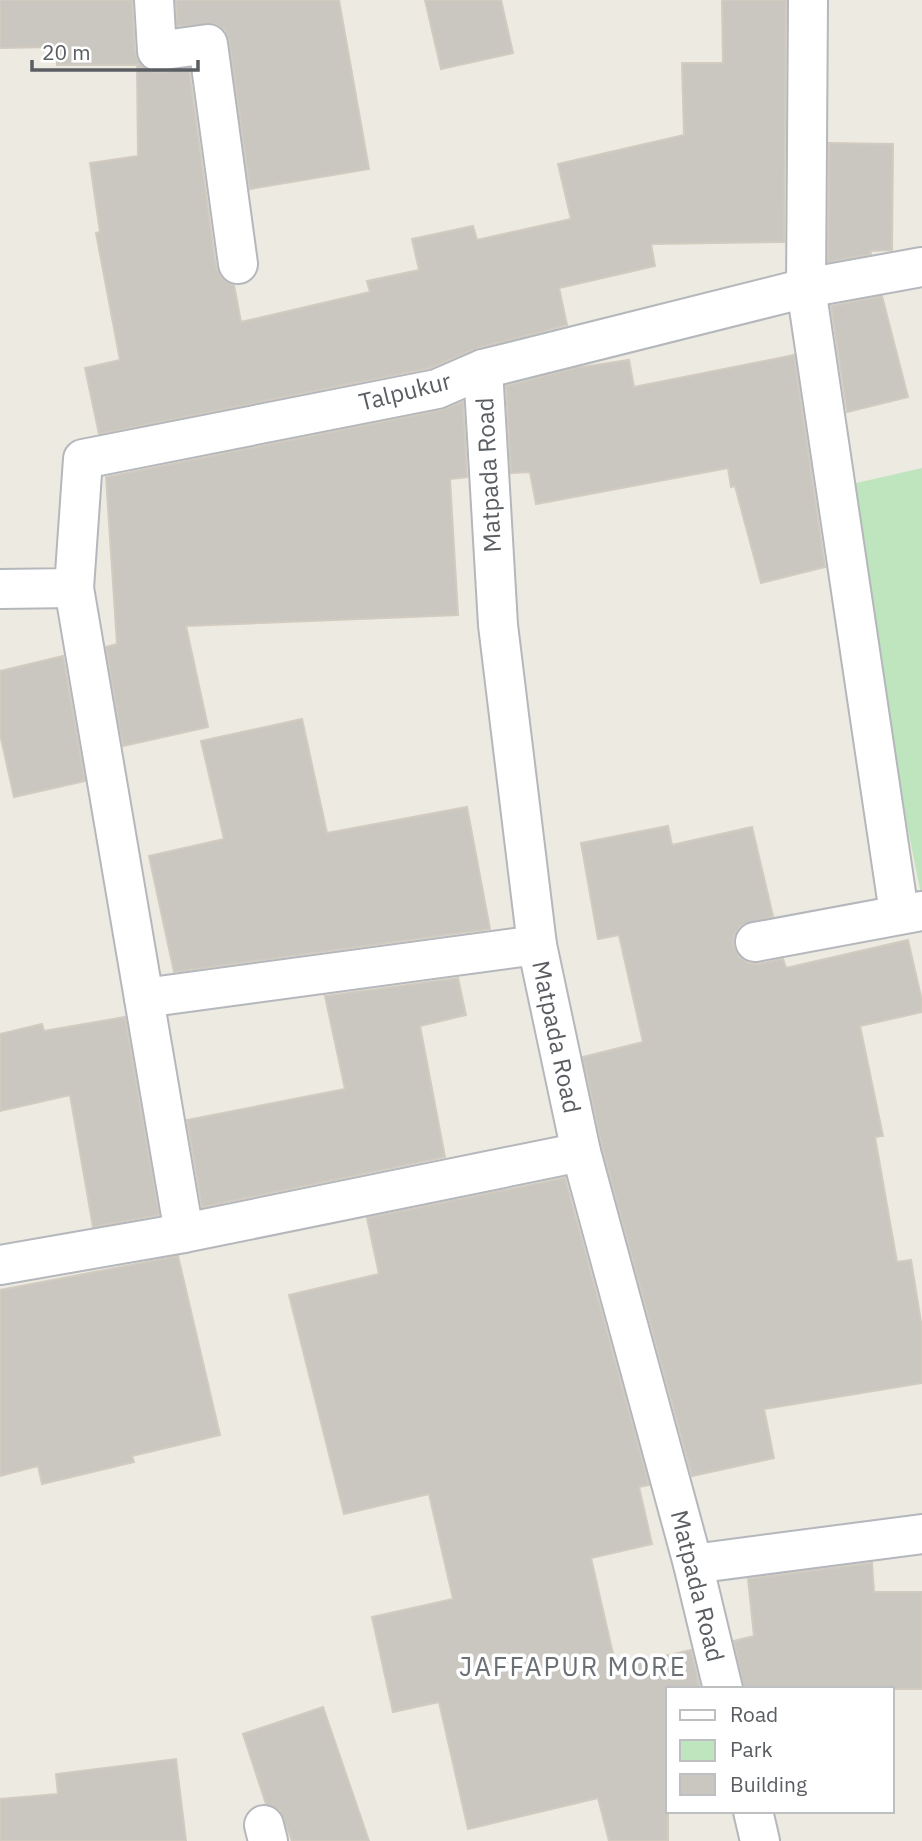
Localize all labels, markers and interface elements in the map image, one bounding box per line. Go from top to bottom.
scale bar [32,28,198,72]
text: 20 m [42,38,91,66]
street label: Talpukur [355,364,454,418]
street label: Matpada Road [468,397,508,553]
street label: Matpada Road [525,958,589,1116]
street label: Matpada Road [664,1507,732,1665]
district label: JAFFAPUR MORE [459,1649,687,1683]
legend [666,1687,894,1813]
text: Road [730,1700,778,1728]
text: Park [730,1735,773,1763]
text: Building [730,1770,807,1798]

